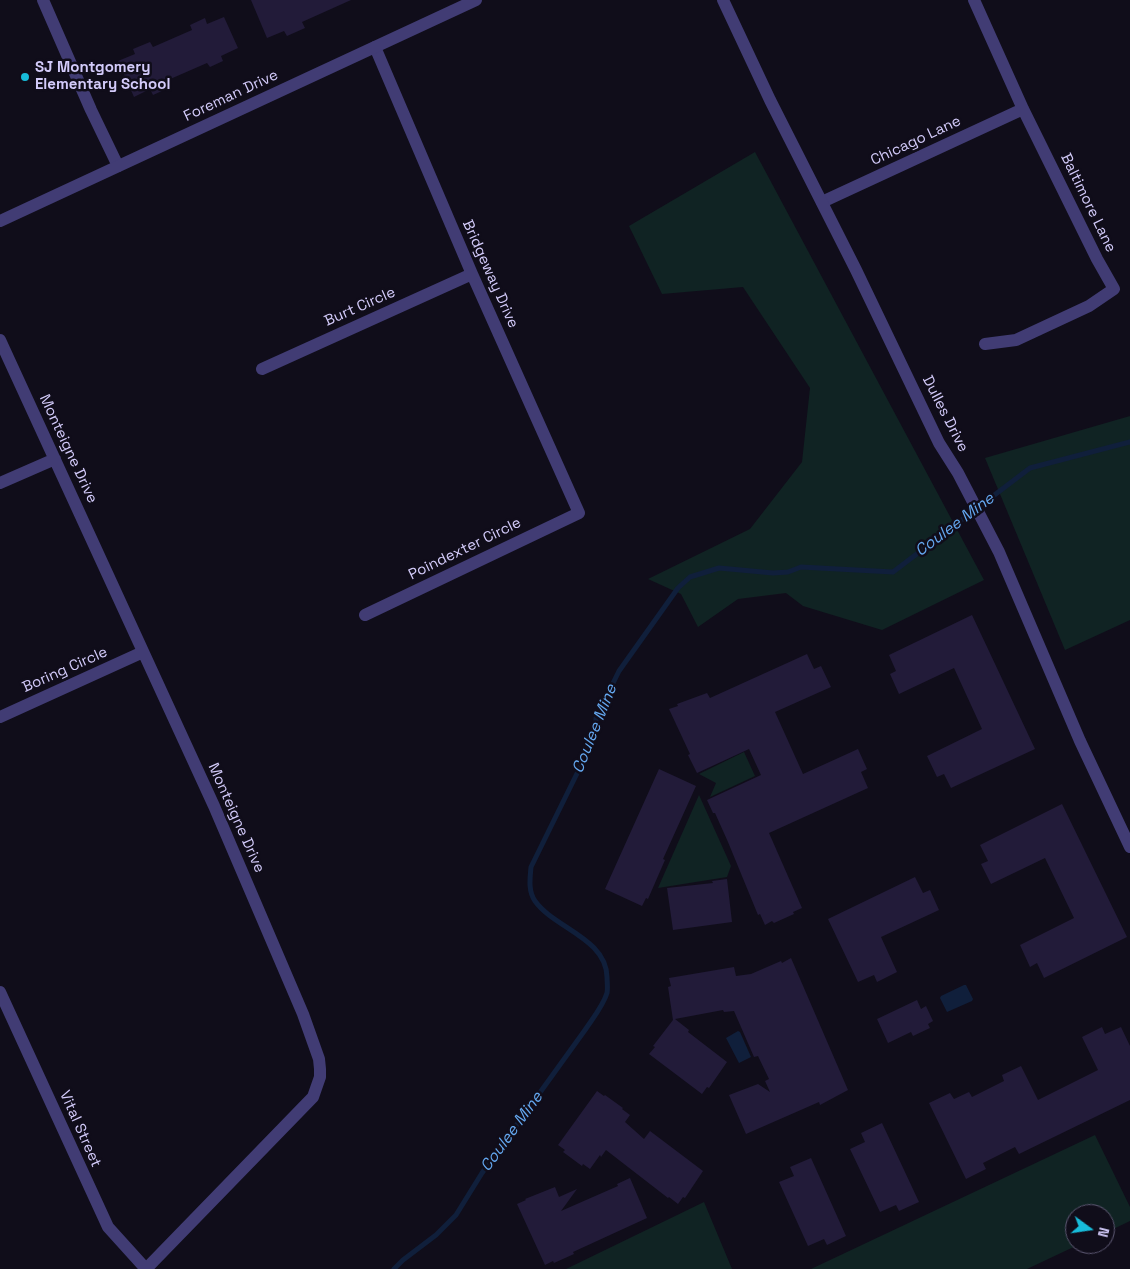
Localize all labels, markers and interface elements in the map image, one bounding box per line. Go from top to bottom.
place label: SJ Montgomery Elementary School [35,59,170,94]
street label: Foreman Drive [181,66,281,126]
marker: SJ Montgomery Elementary School [19,71,31,83]
street label: Chicago Lane [868,112,964,170]
street label: Baltimore Lane [1056,151,1120,255]
street label: Bridgeway Drive [458,217,522,331]
street label: Burt Circle [322,283,398,331]
street label: Dulles Drive [918,373,972,455]
street label: Monteigne Drive [35,392,101,506]
water label: Coulee Mine [912,489,998,561]
street label: Poindexter Circle [406,514,524,584]
street label: Boring Circle [20,643,110,697]
water label: Coulee Mine [568,682,622,776]
street label: Monteigne Drive [204,760,268,876]
street label: Vital Street [55,1088,105,1170]
water label: Coulee Mine [477,1088,547,1176]
north arrow [1065,1204,1115,1254]
text: N [1094,1226,1113,1239]

